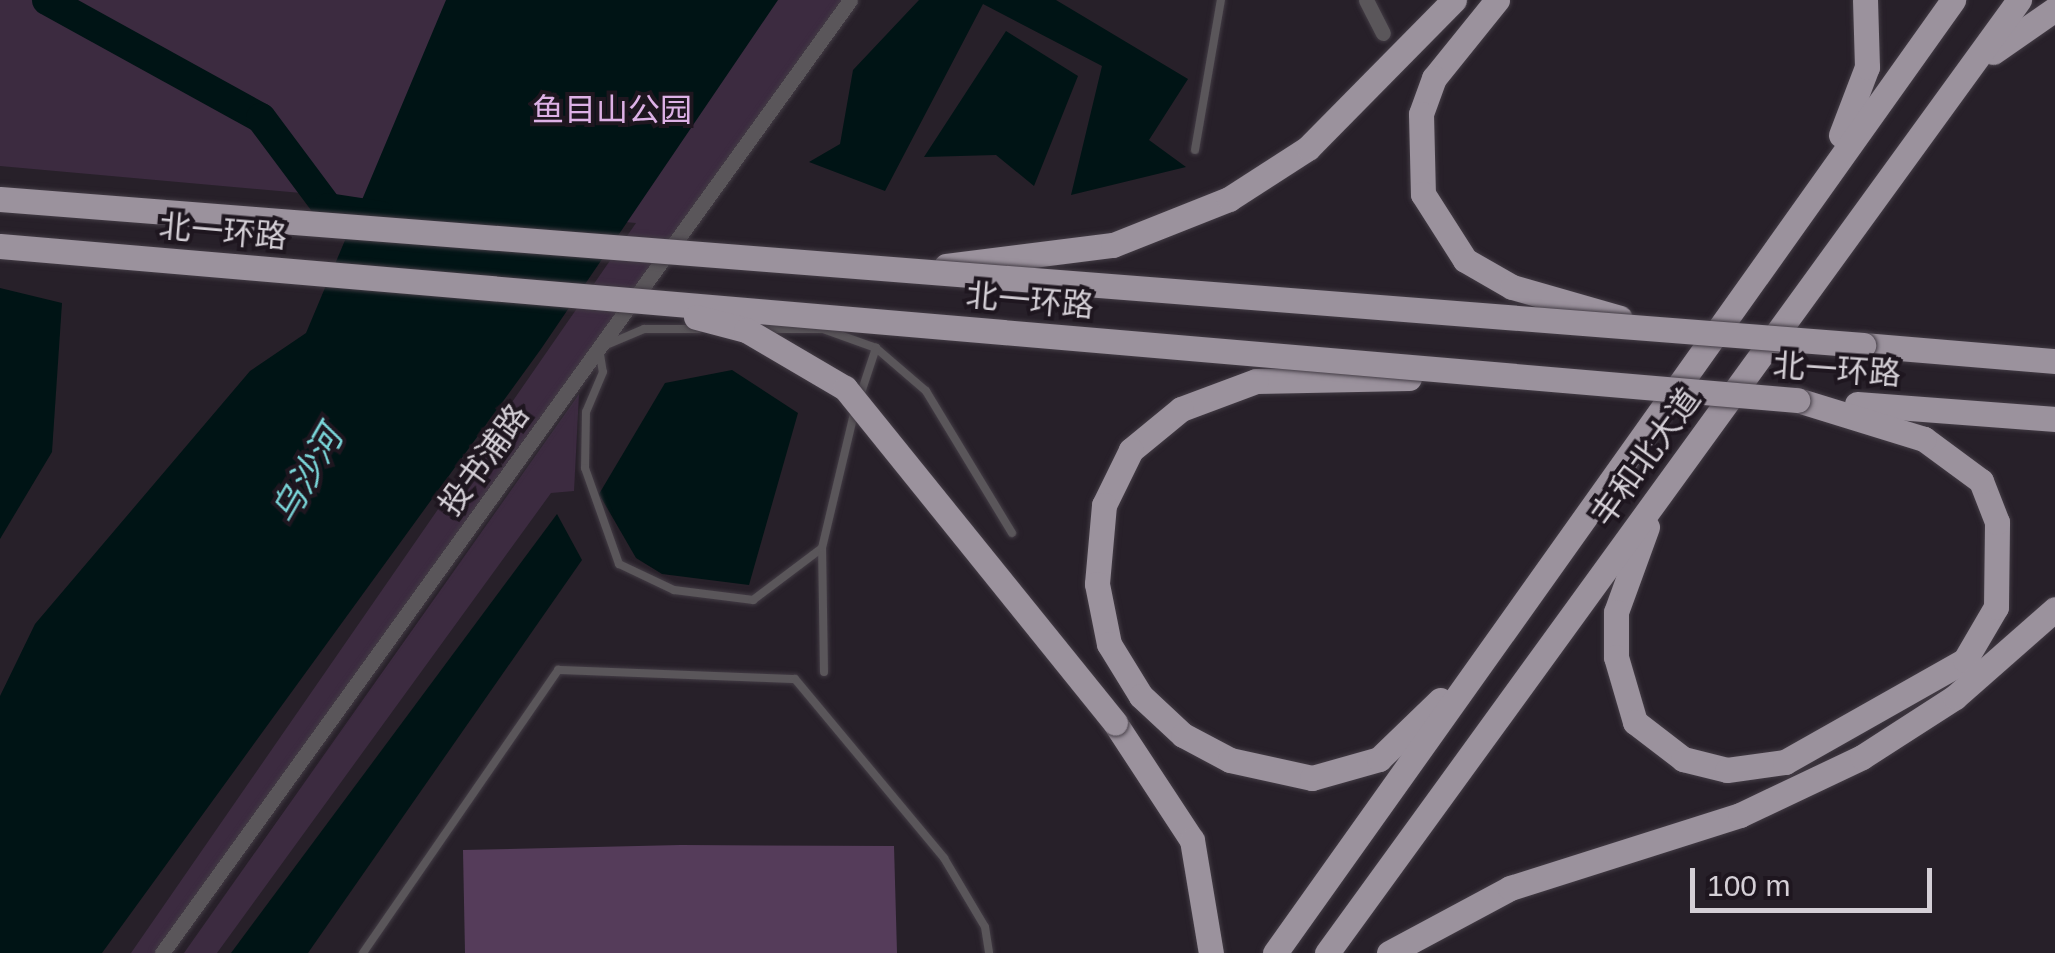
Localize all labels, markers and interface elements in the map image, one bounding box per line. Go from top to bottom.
park label: 鱼目山公园 [532,91,692,129]
street label: 北一环路 [158,207,288,257]
street label: 北一环路 [965,276,1095,326]
street label: 北一环路 [1772,346,1902,394]
street label: 丰和北大道 [1583,381,1709,533]
street label: 投书浦路 [431,397,537,523]
water label: 乌沙河 [263,419,351,531]
scale bar [1695,848,1938,910]
text: 100 m [1707,869,1790,902]

